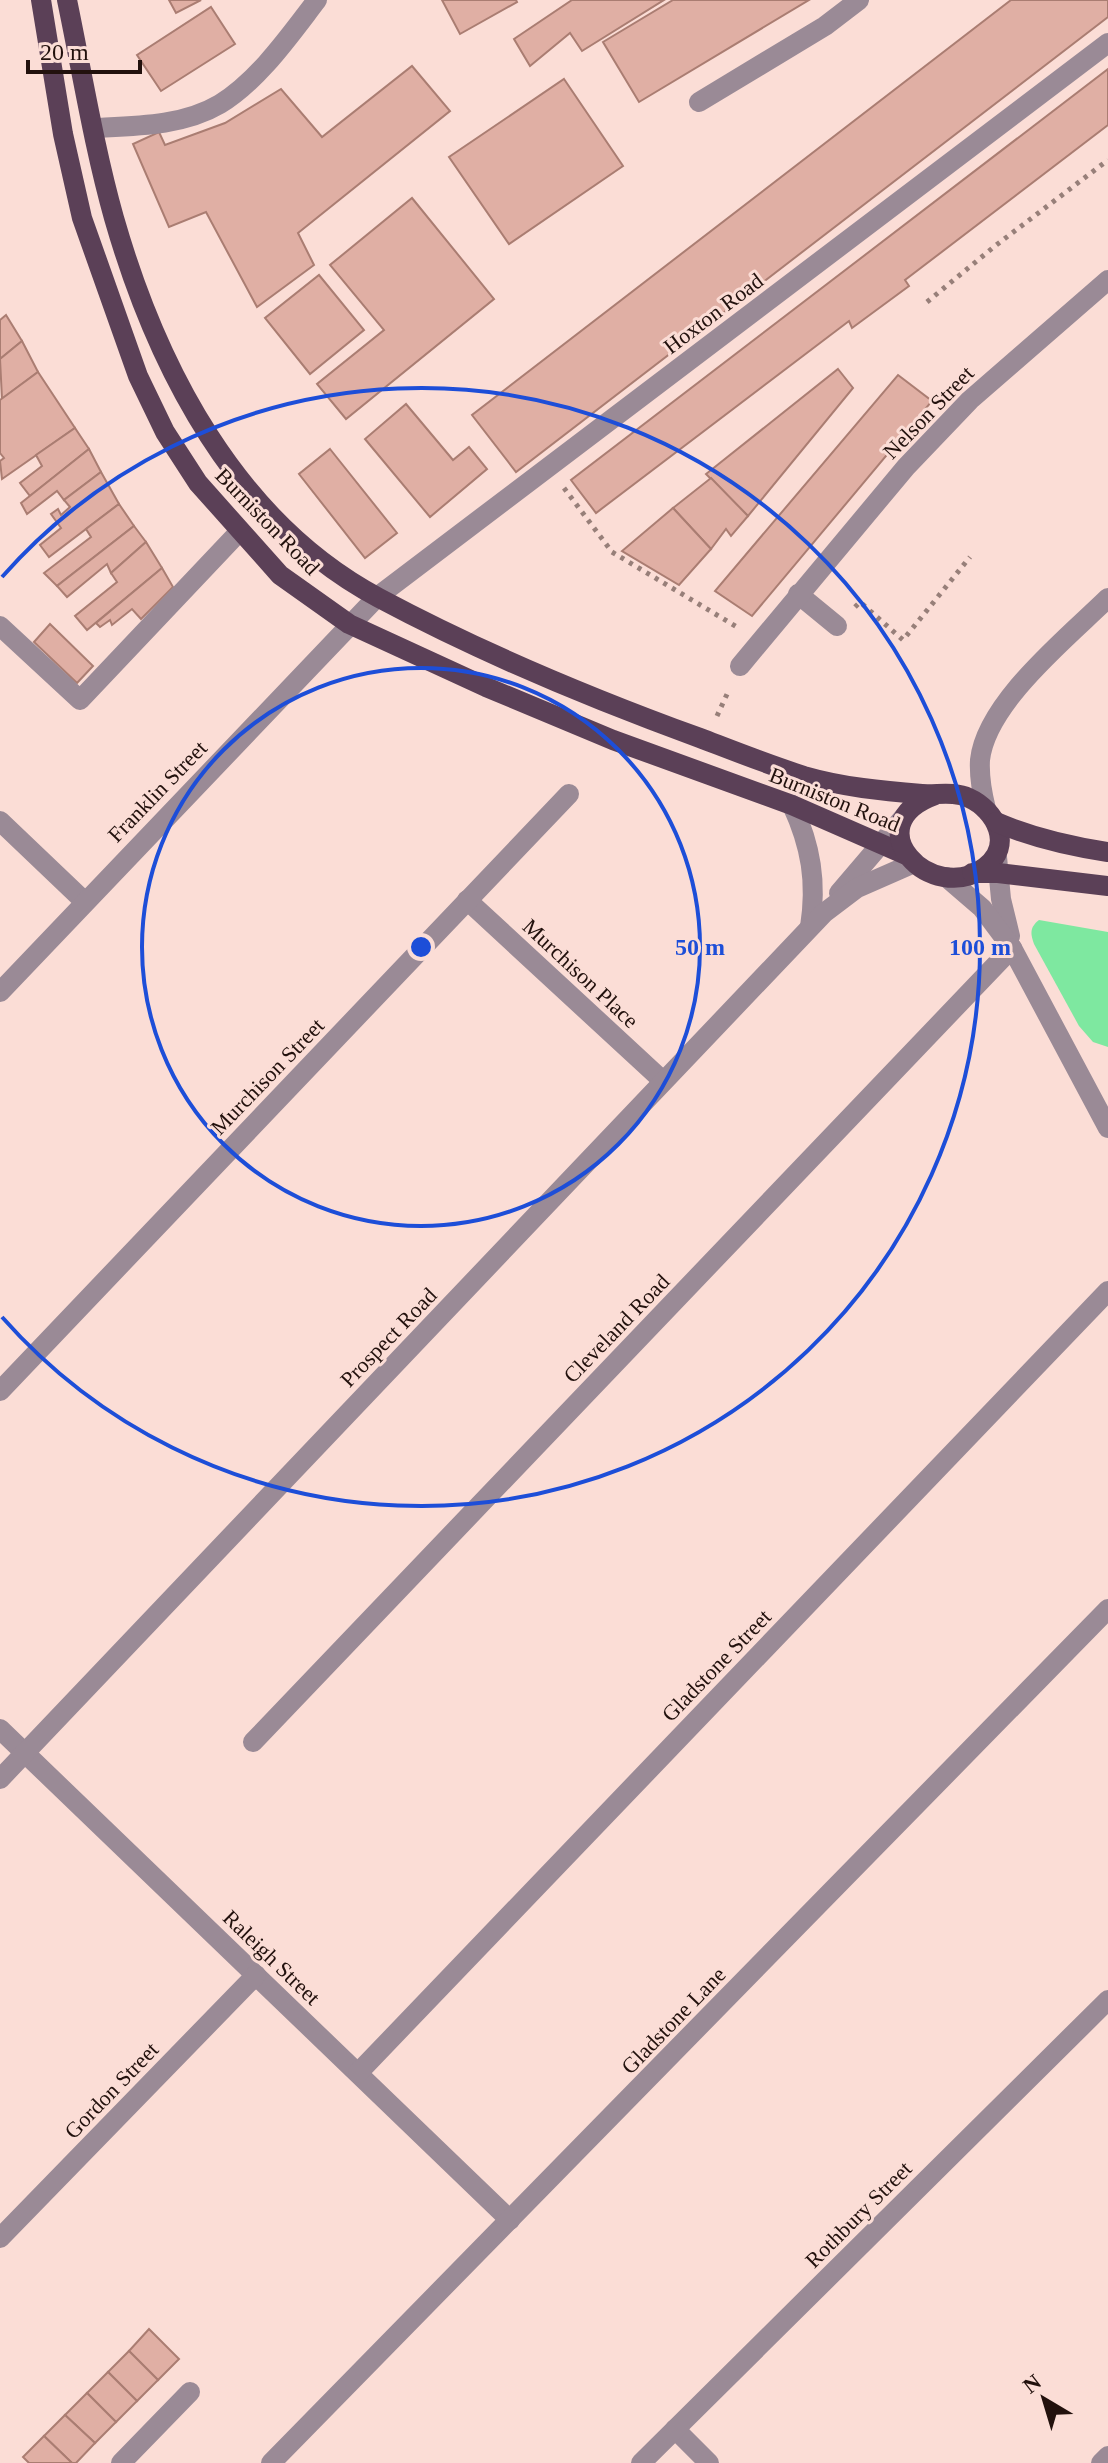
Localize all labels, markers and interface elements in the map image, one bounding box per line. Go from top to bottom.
scale bar [28,24,140,74]
text: 20 m [40,39,89,65]
street label: Hoxton Road [659,268,768,359]
street label: Nelson Street [878,361,979,464]
street label: Burniston Road [210,463,325,580]
street label: Franklin Street [103,735,212,847]
street label: Burniston Road [766,762,904,837]
street label: Murchison Place [518,914,643,1033]
centre of rings [407,933,435,961]
text: 50 m [675,934,725,960]
text: 100 m [949,934,1011,960]
street label: Murchison Street [206,1013,329,1140]
street label: Cleveland Road [558,1269,674,1388]
street label: Prospect Road [335,1283,442,1392]
street label: Gladstone Street [657,1604,776,1727]
street label: Raleigh Street [218,1905,325,2010]
street label: Gladstone Lane [616,1962,731,2079]
street label: Gordon Street [59,2037,163,2144]
street label: Rothbury Street [800,2156,917,2273]
north arrow [1004,2359,1084,2439]
text: N [1018,2369,1046,2398]

